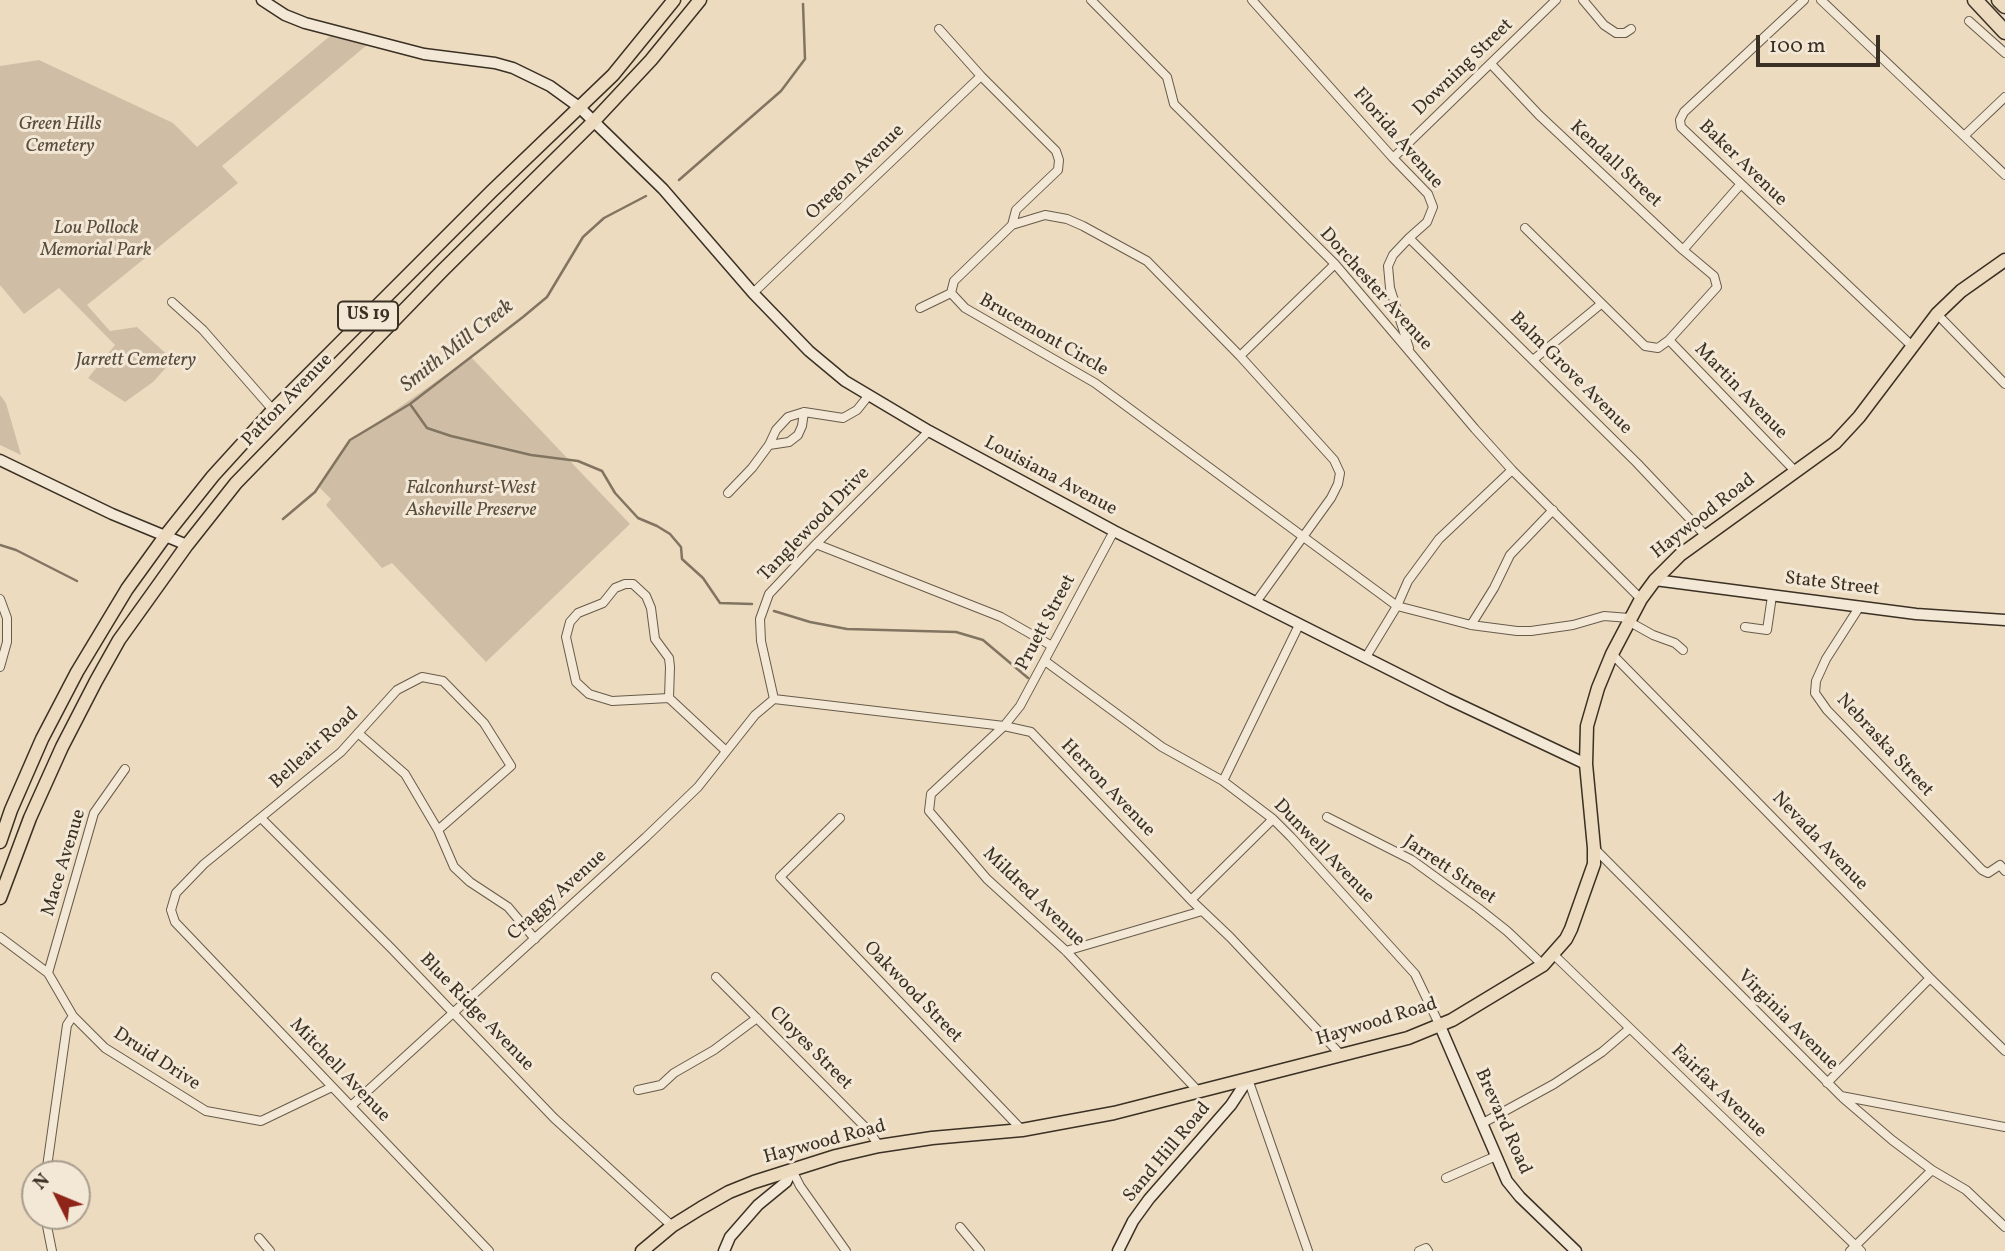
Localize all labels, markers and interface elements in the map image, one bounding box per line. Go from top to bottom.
street label: Downing Street [1409,15,1519,121]
scale bar [1760,21,1884,65]
text: 100 m [1769,32,1826,61]
street label: Florida Avenue [1347,84,1447,194]
park label: Green Hills Cemetery [18,115,102,159]
street label: Baker Avenue [1693,116,1791,212]
street label: Kendall Street [1564,117,1666,213]
street label: Oregon Avenue [802,120,910,226]
park label: Lou Pollock Memorial Park [40,219,152,263]
street label: Dorchester Avenue [1314,224,1436,356]
street label: Brucemont Circle [974,290,1112,382]
water label: Smith Mill Creek [396,295,520,399]
road number: US 19 [338,302,398,330]
street label: Balm Grove Avenue [1504,308,1636,440]
street label: Martin Avenue [1688,339,1792,445]
street label: Patton Avenue [238,350,338,452]
park label: Jarrett Cemetery [76,351,196,373]
street label: Louisiana Avenue [980,432,1120,522]
street label: Tanglewood Drive [754,463,876,587]
street label: Haywood Road [1647,469,1761,565]
park label: Falconhurst-West Asheville Preserve [406,479,536,523]
street label: State Street [1783,568,1881,602]
street label: Pruett Street [1012,571,1082,675]
street label: Nebraska Street [1830,690,1938,802]
street label: Belleair Road [266,703,364,795]
street label: Herron Avenue [1055,736,1159,842]
street label: Nevada Avenue [1766,788,1872,896]
street label: Dunwell Avenue [1268,795,1378,909]
street label: Mace Avenue [38,807,92,919]
street label: Jarrett Street [1398,832,1500,910]
street label: Mildred Avenue [977,843,1089,953]
street label: Craggy Avenue [504,846,612,946]
street label: Oakwood Street [858,937,966,1049]
street label: Blue Ridge Avenue [414,949,538,1077]
street label: Virginia Avenue [1732,966,1842,1076]
street label: Haywood Road [1314,994,1440,1052]
street label: Cloyes Street [763,1002,857,1096]
street label: Mitchell Avenue [284,1014,394,1128]
street label: Druid Drive [108,1023,204,1097]
street label: Fairfax Avenue [1665,1041,1771,1143]
street label: Brevard Road [1469,1066,1535,1178]
street label: Sand Hill Road [1119,1098,1217,1208]
street label: Haywood Road [761,1116,889,1170]
north arrow [21,1160,91,1230]
text: N [28,1168,56,1196]

